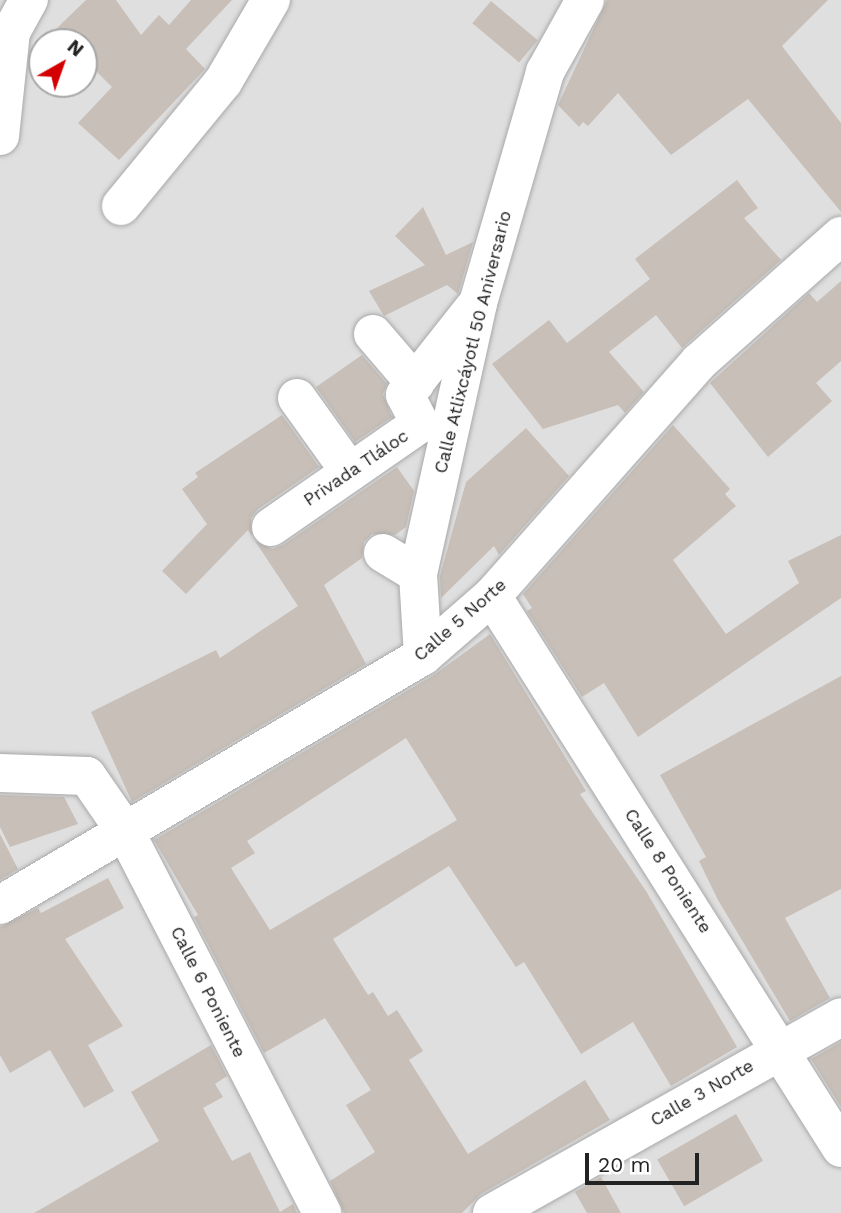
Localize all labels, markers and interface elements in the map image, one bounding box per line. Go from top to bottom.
north arrow [28,28,98,98]
text: N [63,35,88,61]
street label: Calle Atlixcáyotl 50 Aniversario [430,207,516,477]
street label: Privada Tláloc [299,425,413,511]
street label: Calle 5 Norte [409,574,511,666]
street label: Calle 8 Poniente [620,805,716,937]
street label: Calle 6 Poniente [166,923,250,1061]
street label: Calle 3 Norte [647,1055,757,1131]
scale bar [589,1140,703,1184]
text: 20 m [598,1152,650,1177]

